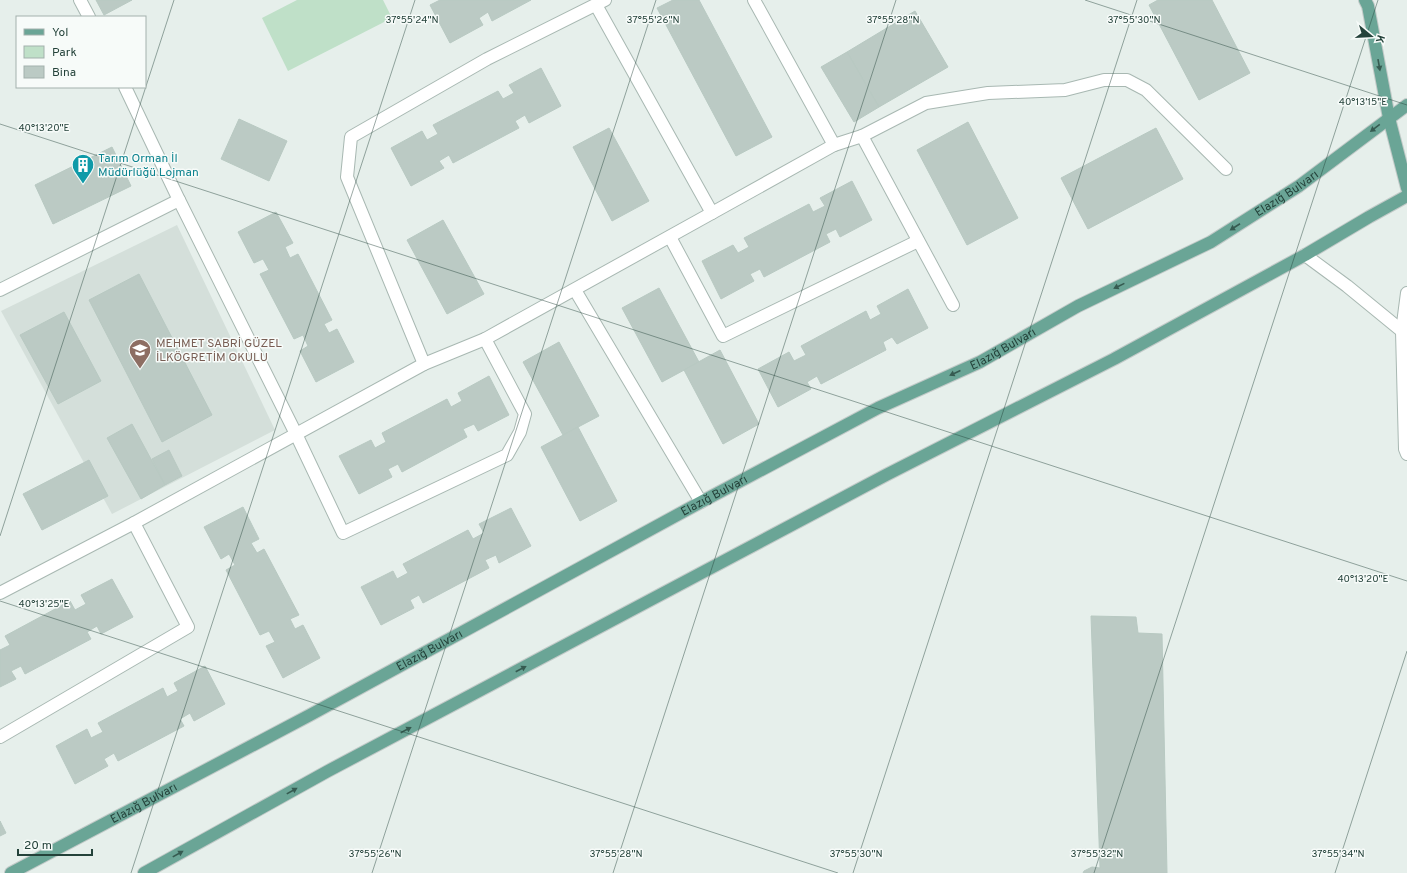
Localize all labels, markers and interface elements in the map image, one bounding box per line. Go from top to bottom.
text: 37°55'24"N [385,14,439,27]
text: 37°55'26"N [627,14,680,27]
text: 37°55'28"N [866,14,920,27]
text: 37°55'30"N [1107,14,1161,27]
legend [16,16,146,88]
north arrow [1351,16,1391,56]
text: Yol [52,25,68,41]
text: K [1372,33,1387,45]
text: Park [52,45,77,61]
one-way arrow [1377,59,1383,71]
text: Bina [52,65,76,81]
text: 40°13'15"E [1339,96,1387,109]
text: 40°13'20"E [18,122,70,135]
one-way arrow [1370,124,1381,132]
place label: Tarım Orman İl Müdürlüğü Lojman [98,151,199,181]
building icon: Tarım Orman İl Müdürlüğü Lojman [70,152,96,185]
street label: Elazığ Bulvarı [1252,167,1322,221]
one-way arrow [1230,223,1240,231]
one-way arrow [1114,283,1125,289]
street label: Elazığ Bulvarı [968,325,1039,374]
place label: MEHMET SABRİ GÜZEL İLKÖGRETİM OKULU [156,336,282,366]
school or university icon: MEHMET SABRİ GÜZEL İLKÖGRETİM OKULU [127,337,153,370]
one-way arrow [949,370,961,376]
street label: Elazığ Bulvarı [678,472,750,520]
text: 40°13'20"E [1337,573,1389,586]
text: 40°13'25"E [19,598,69,611]
street label: Elazığ Bulvarı [394,626,466,675]
one-way arrow [516,666,527,672]
one-way arrow [401,726,412,733]
street label: Elazığ Bulvarı [108,780,180,828]
one-way arrow [286,788,298,795]
scale bar [18,831,92,857]
text: 20 m [24,838,52,854]
text: 37°55'26"N [349,848,402,861]
text: 37°55'28"N [589,848,643,861]
text: 37°55'30"N [829,848,883,861]
text: 37°55'32"N [1071,848,1123,861]
text: 37°55'34"N [1311,848,1365,861]
one-way arrow [172,851,184,858]

